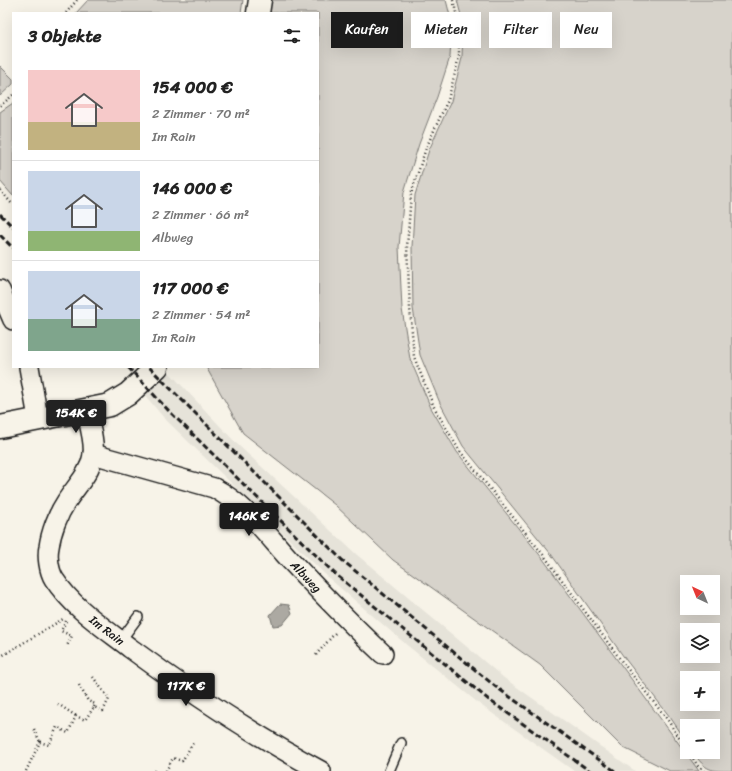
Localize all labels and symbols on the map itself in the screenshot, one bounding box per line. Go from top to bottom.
pin: 154K € [43,400,109,434]
pin: 146K € [216,503,282,537]
street label: Albweg [284,555,327,598]
north arrow [680,575,720,615]
street label: Im Rain [83,609,130,652]
pin: 117K € [153,673,219,707]

